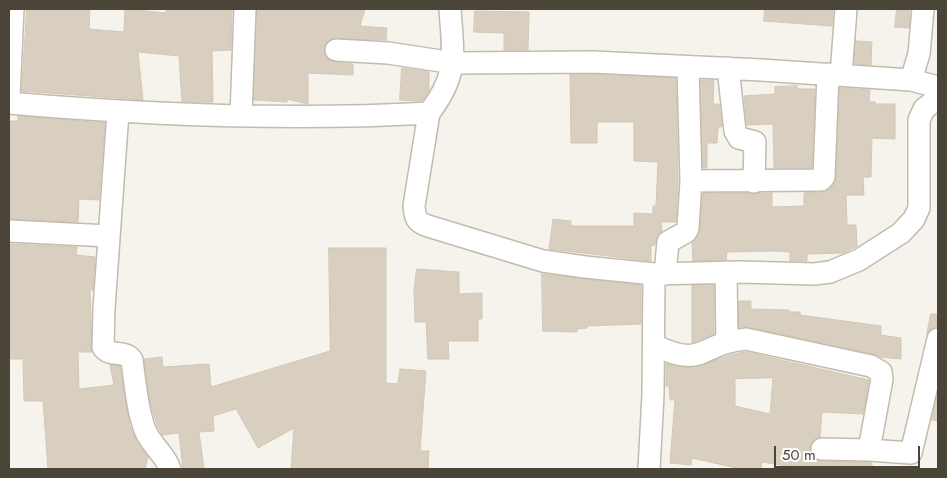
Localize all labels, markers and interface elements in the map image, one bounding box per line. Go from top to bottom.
scale bar [777,436,923,468]
text: 50 m [782,444,816,466]

